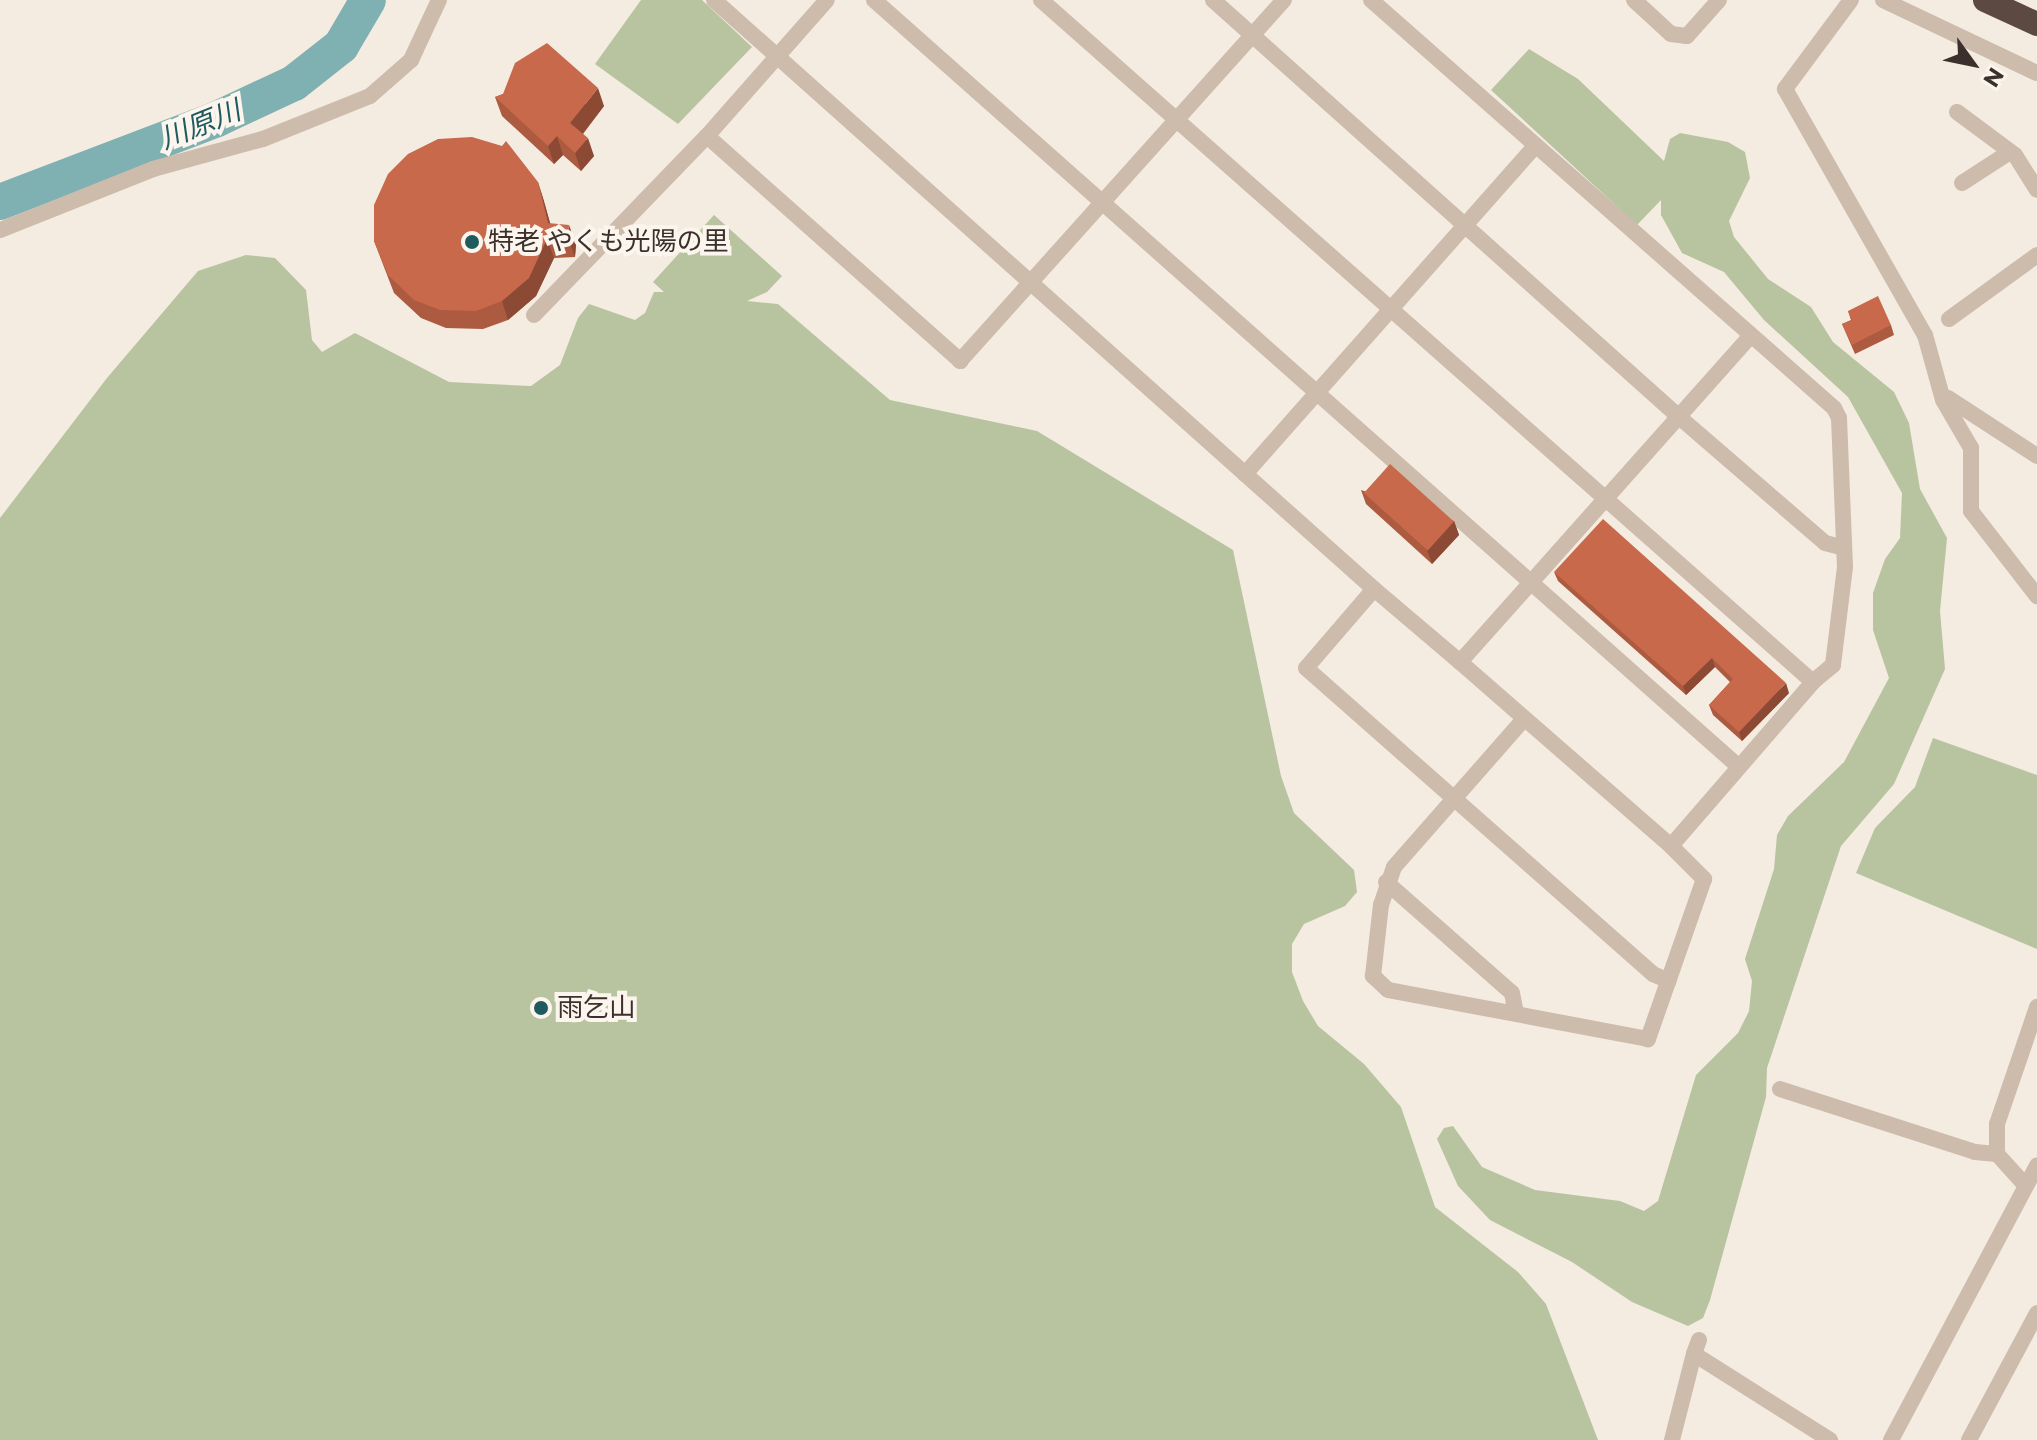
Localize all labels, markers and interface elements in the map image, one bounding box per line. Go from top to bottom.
north arrow [1933,24,2013,104]
text: N [1977,63,2010,92]
water label: 川原川 [155,93,245,155]
place label: 特老 やくも光陽の里 [488,226,729,258]
marker: 特老 やくも光陽の里 [463,233,481,251]
place label: 雨乞山 [557,992,635,1024]
marker: 雨乞山 [532,999,550,1017]

